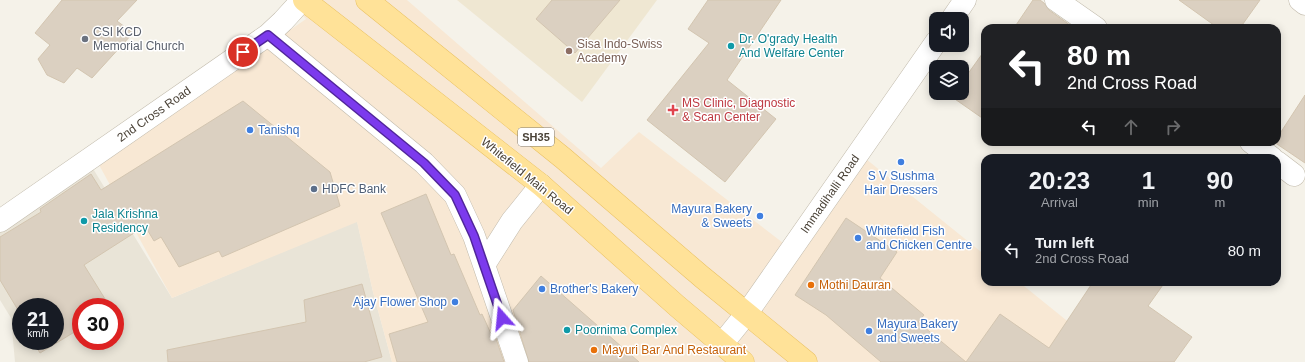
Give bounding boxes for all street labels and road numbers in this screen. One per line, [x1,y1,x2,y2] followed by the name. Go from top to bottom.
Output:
[114,83,194,145] street label: 2nd Cross Road
[518,128,554,146] road number: SH35
[478,135,576,217] street label: Whitefield Main Road
[798,152,862,236] street label: Immadihalli Road

